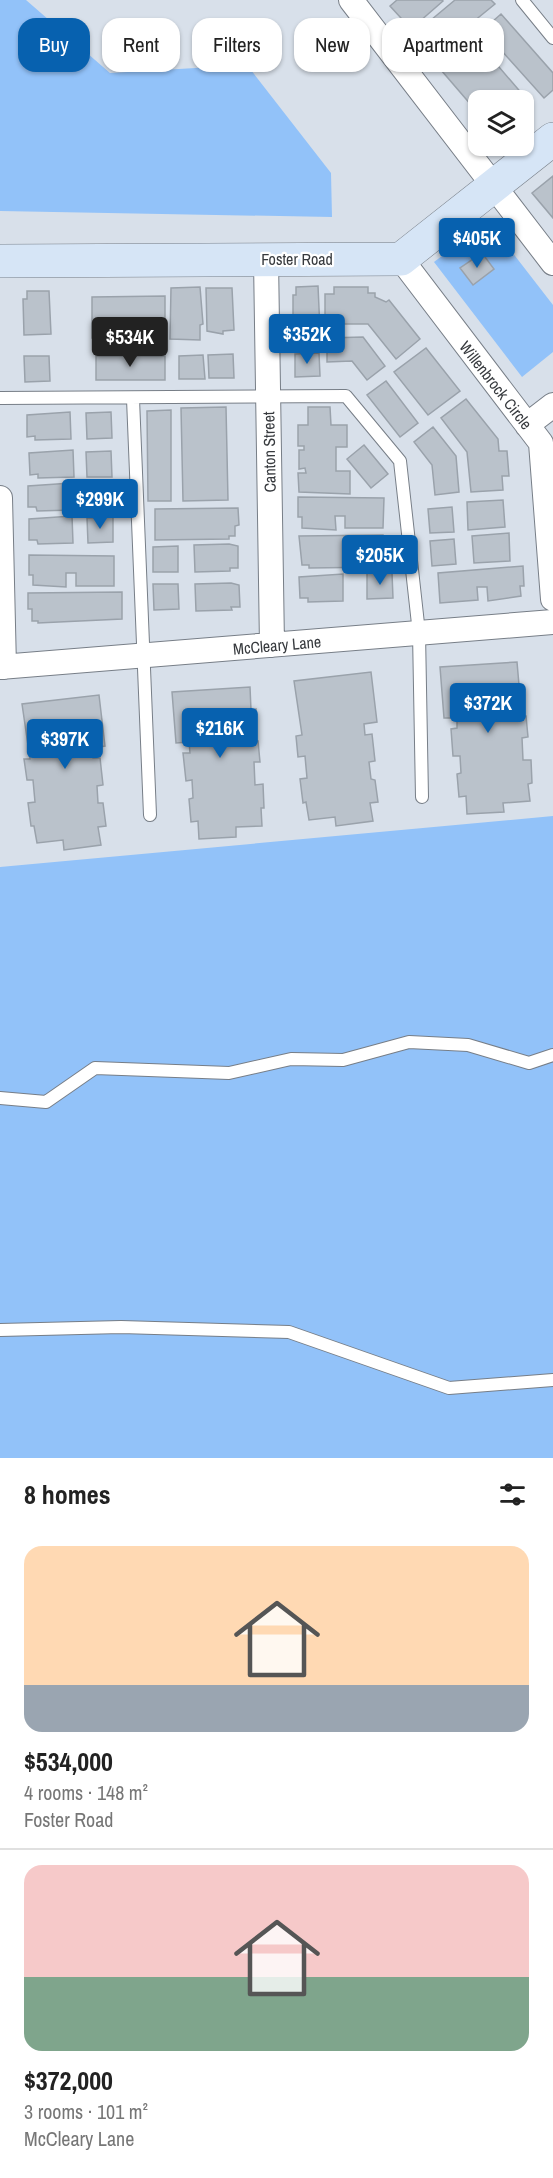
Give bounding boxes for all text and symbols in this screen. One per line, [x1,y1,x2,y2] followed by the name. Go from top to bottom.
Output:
[18,18,90,72] chip: Buy
[102,18,180,72] chip: Rent
[192,18,282,72] chip: Filters
[294,18,370,72] chip: New
[382,18,504,72] chip: Apartment
[468,90,534,156] map controls
[468,90,534,156] button: layers
[435,218,519,269] pin: $405K
[453,224,501,251] text: $405K
[261,248,333,270] street label: Foster Road
[265,314,349,365] pin: $352K
[88,317,172,368] pin: $534K
[283,320,331,347] text: $352K
[106,323,154,350] text: $534K
[455,336,537,434] street label: Willenbrock Circle
[257,411,281,493] street label: Canton Street
[58,479,142,530] pin: $299K
[76,485,124,512] text: $299K
[338,535,422,586] pin: $205K
[356,541,404,568] text: $205K
[232,630,322,660] street label: McCleary Lane
[446,683,530,734] pin: $372K
[464,689,512,716] text: $372K
[178,708,262,759] pin: $216K
[196,714,244,741] text: $216K
[23,719,107,770] pin: $397K
[41,725,89,752] text: $397K
[24,1477,111,1512] text: 8 homes
[496,1478,529,1511] icon: filters
[223,1585,331,1693] icon: home
[24,1744,113,1779] text: $534,000
[24,1779,148,1806] text: 4 rooms · 148 m²
[24,1806,113,1833] text: Foster Road
[223,1904,331,2012] icon: home
[24,2063,113,2098] text: $372,000
[24,2098,148,2125] text: 3 rooms · 101 m²
[24,2125,134,2152] text: McCleary Lane

